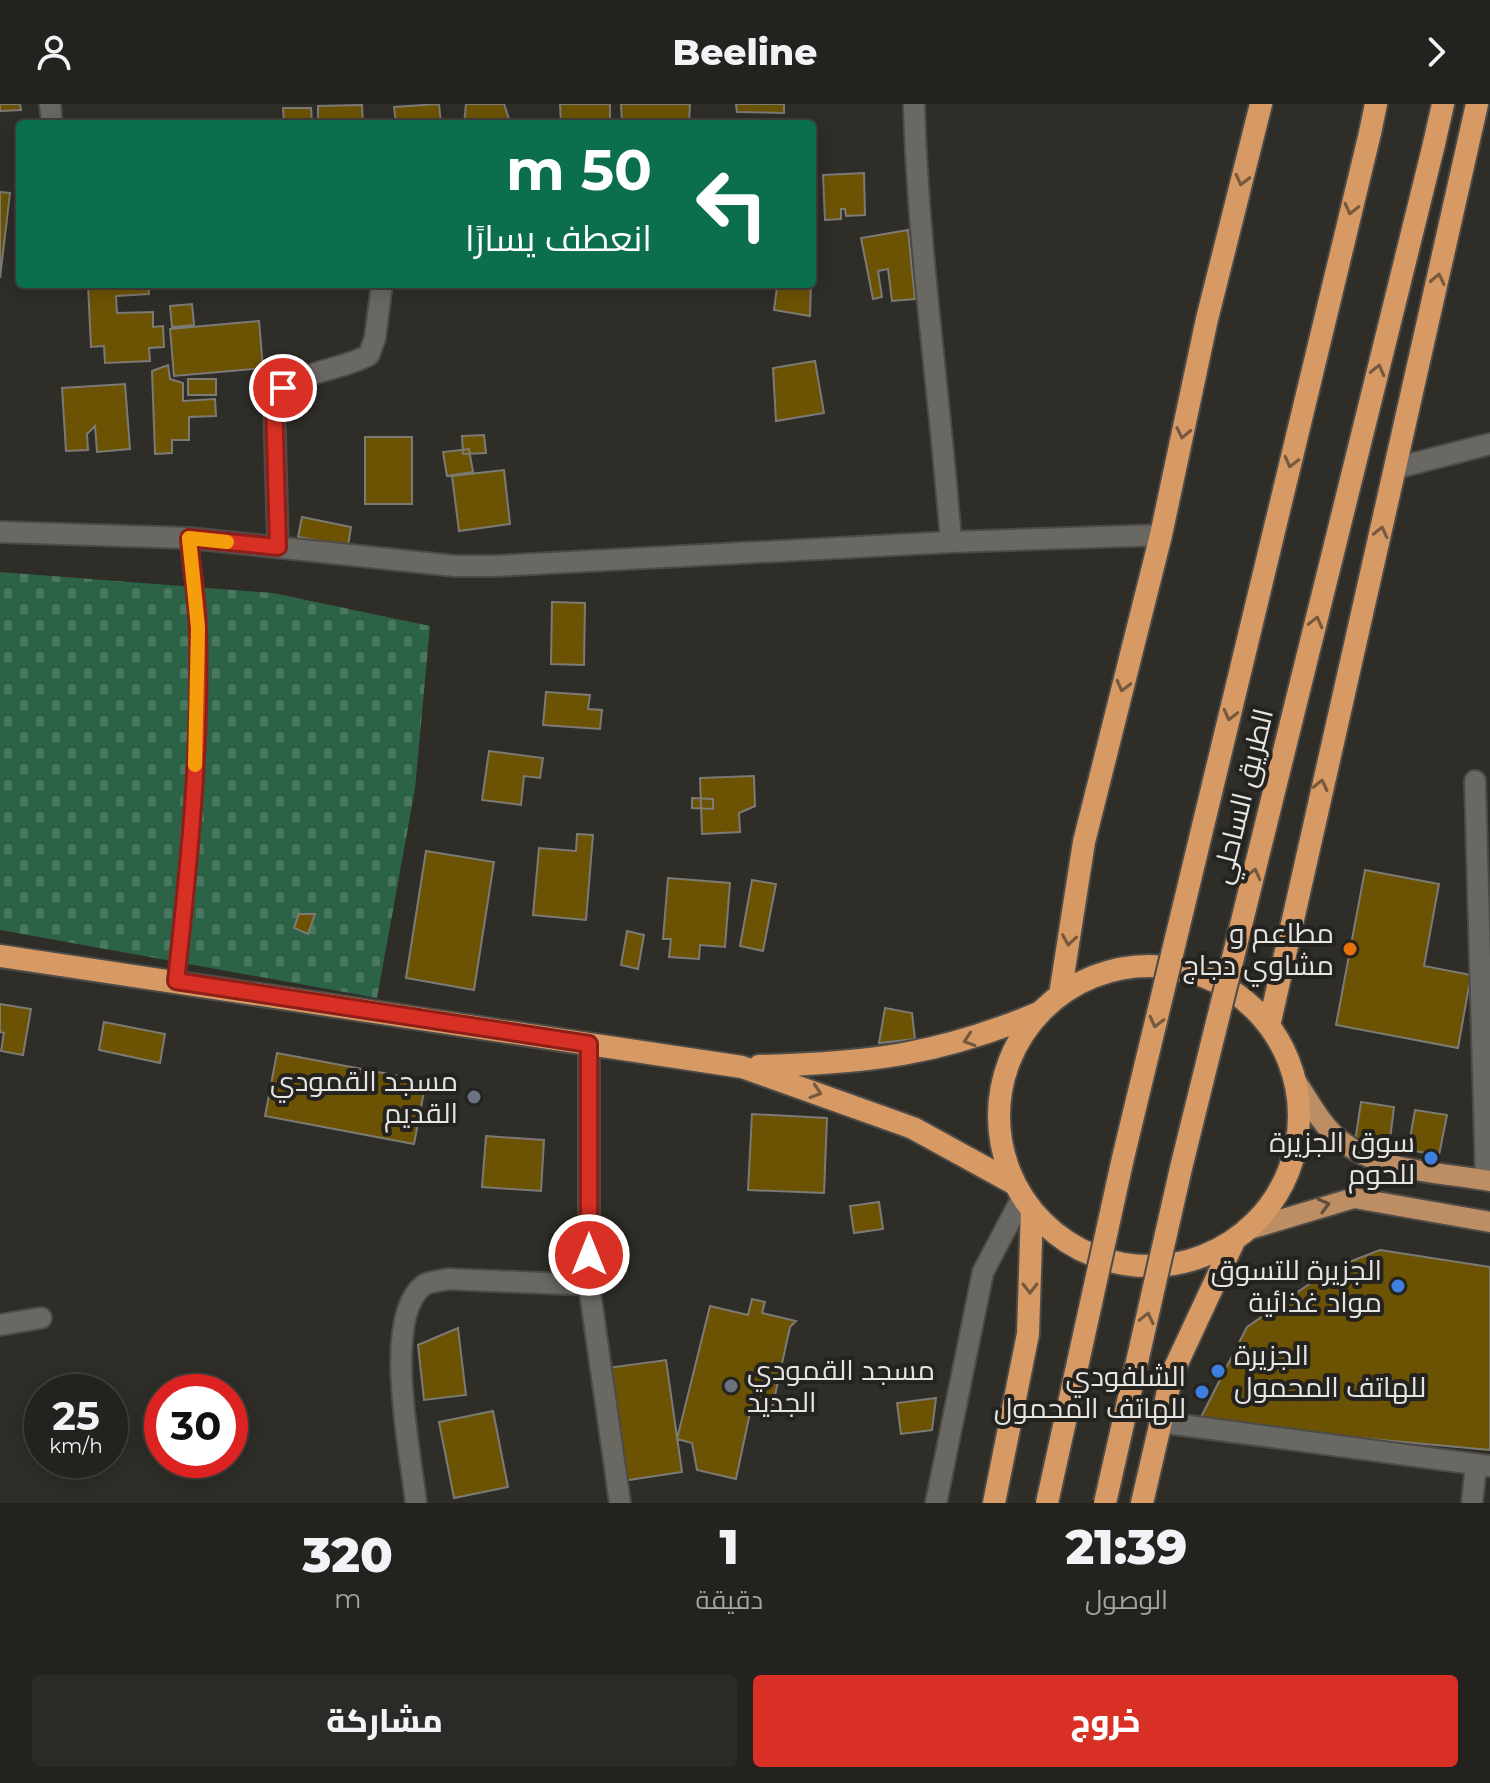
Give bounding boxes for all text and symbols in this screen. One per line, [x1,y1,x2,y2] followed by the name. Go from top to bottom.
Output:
[32,30,76,74] icon: person
[673,30,817,74] text: Beeline
[1414,30,1458,74] icon: forward
[506,136,652,204] text: 50 m
[680,152,784,256] icon: left
[1235,172,1252,186] one-way arrow
[1344,202,1361,215] one-way arrow
[465,216,652,260] text: انعطف يسارًا
[1429,272,1446,286] one-way arrow
[249,354,317,422] pin
[1369,363,1386,377] one-way arrow
[261,366,305,410] icon: arrive
[1175,426,1192,439] one-way arrow
[1283,454,1300,468] one-way arrow
[1372,526,1389,540] one-way arrow
[1307,616,1324,629] one-way arrow
[1116,678,1133,692] one-way arrow
[1204,705,1285,888] street label: الطريق الساحلي
[1222,707,1239,721] one-way arrow
[1312,779,1329,793] one-way arrow
[1244,868,1261,882] one-way arrow
[1182,916,1334,987] place label: مطاعم و مشاوي دجاج
[1061,933,1078,947] one-way arrow
[1341,940,1359,958] marker: مطاعم و مشاوي دجاج
[1148,1014,1165,1028] one-way arrow
[963,1031,977,1047] one-way arrow
[270,1064,458,1133] place label: مسجد القمودي القديم
[809,1082,823,1098] one-way arrow
[465,1088,483,1106] marker: مسجد القمودي القديم
[1269,1125,1415,1194] place label: سوق الجزيرة للحوم
[1422,1149,1440,1167] marker: سوق الجزيرة للحوم
[1317,1197,1331,1214] one-way arrow
[547,1213,631,1297] position arrow
[1211,1253,1382,1319] place label: الجزيرة للتسوق مواد غذائية
[1389,1277,1407,1295] marker: الجزيرة للتسوق مواد غذائية
[1021,1282,1039,1295] one-way arrow
[1138,1311,1155,1325] one-way arrow
[1234,1338,1426,1404] place label: الجزيرة للهاتف المحمول
[747,1353,935,1419] place label: مسجد القمودي الجديد
[994,1359,1186,1425] place label: الشلفودي للهاتف المحمول
[1209,1362,1227,1380] marker: الجزيرة للهاتف المحمول
[144,1374,248,1478] speed limit sign: 30
[722,1377,740,1395] marker: مسجد القمودي الجديد
[1193,1383,1211,1401] marker: الشلفودي للهاتف المحمول
[52,1391,100,1440] text: 25
[49,1434,103,1458] text: km/h
[720,1518,739,1576] text: 1
[1066,1518,1187,1576] text: 21:39
[303,1526,393,1584] text: 320
[334,1583,362,1615] text: m
[695,1584,763,1616] text: دقيقة
[1085,1584,1168,1616] text: الوصول
[32,1675,737,1767] button: مشاركة
[753,1675,1458,1767] button: خروج

